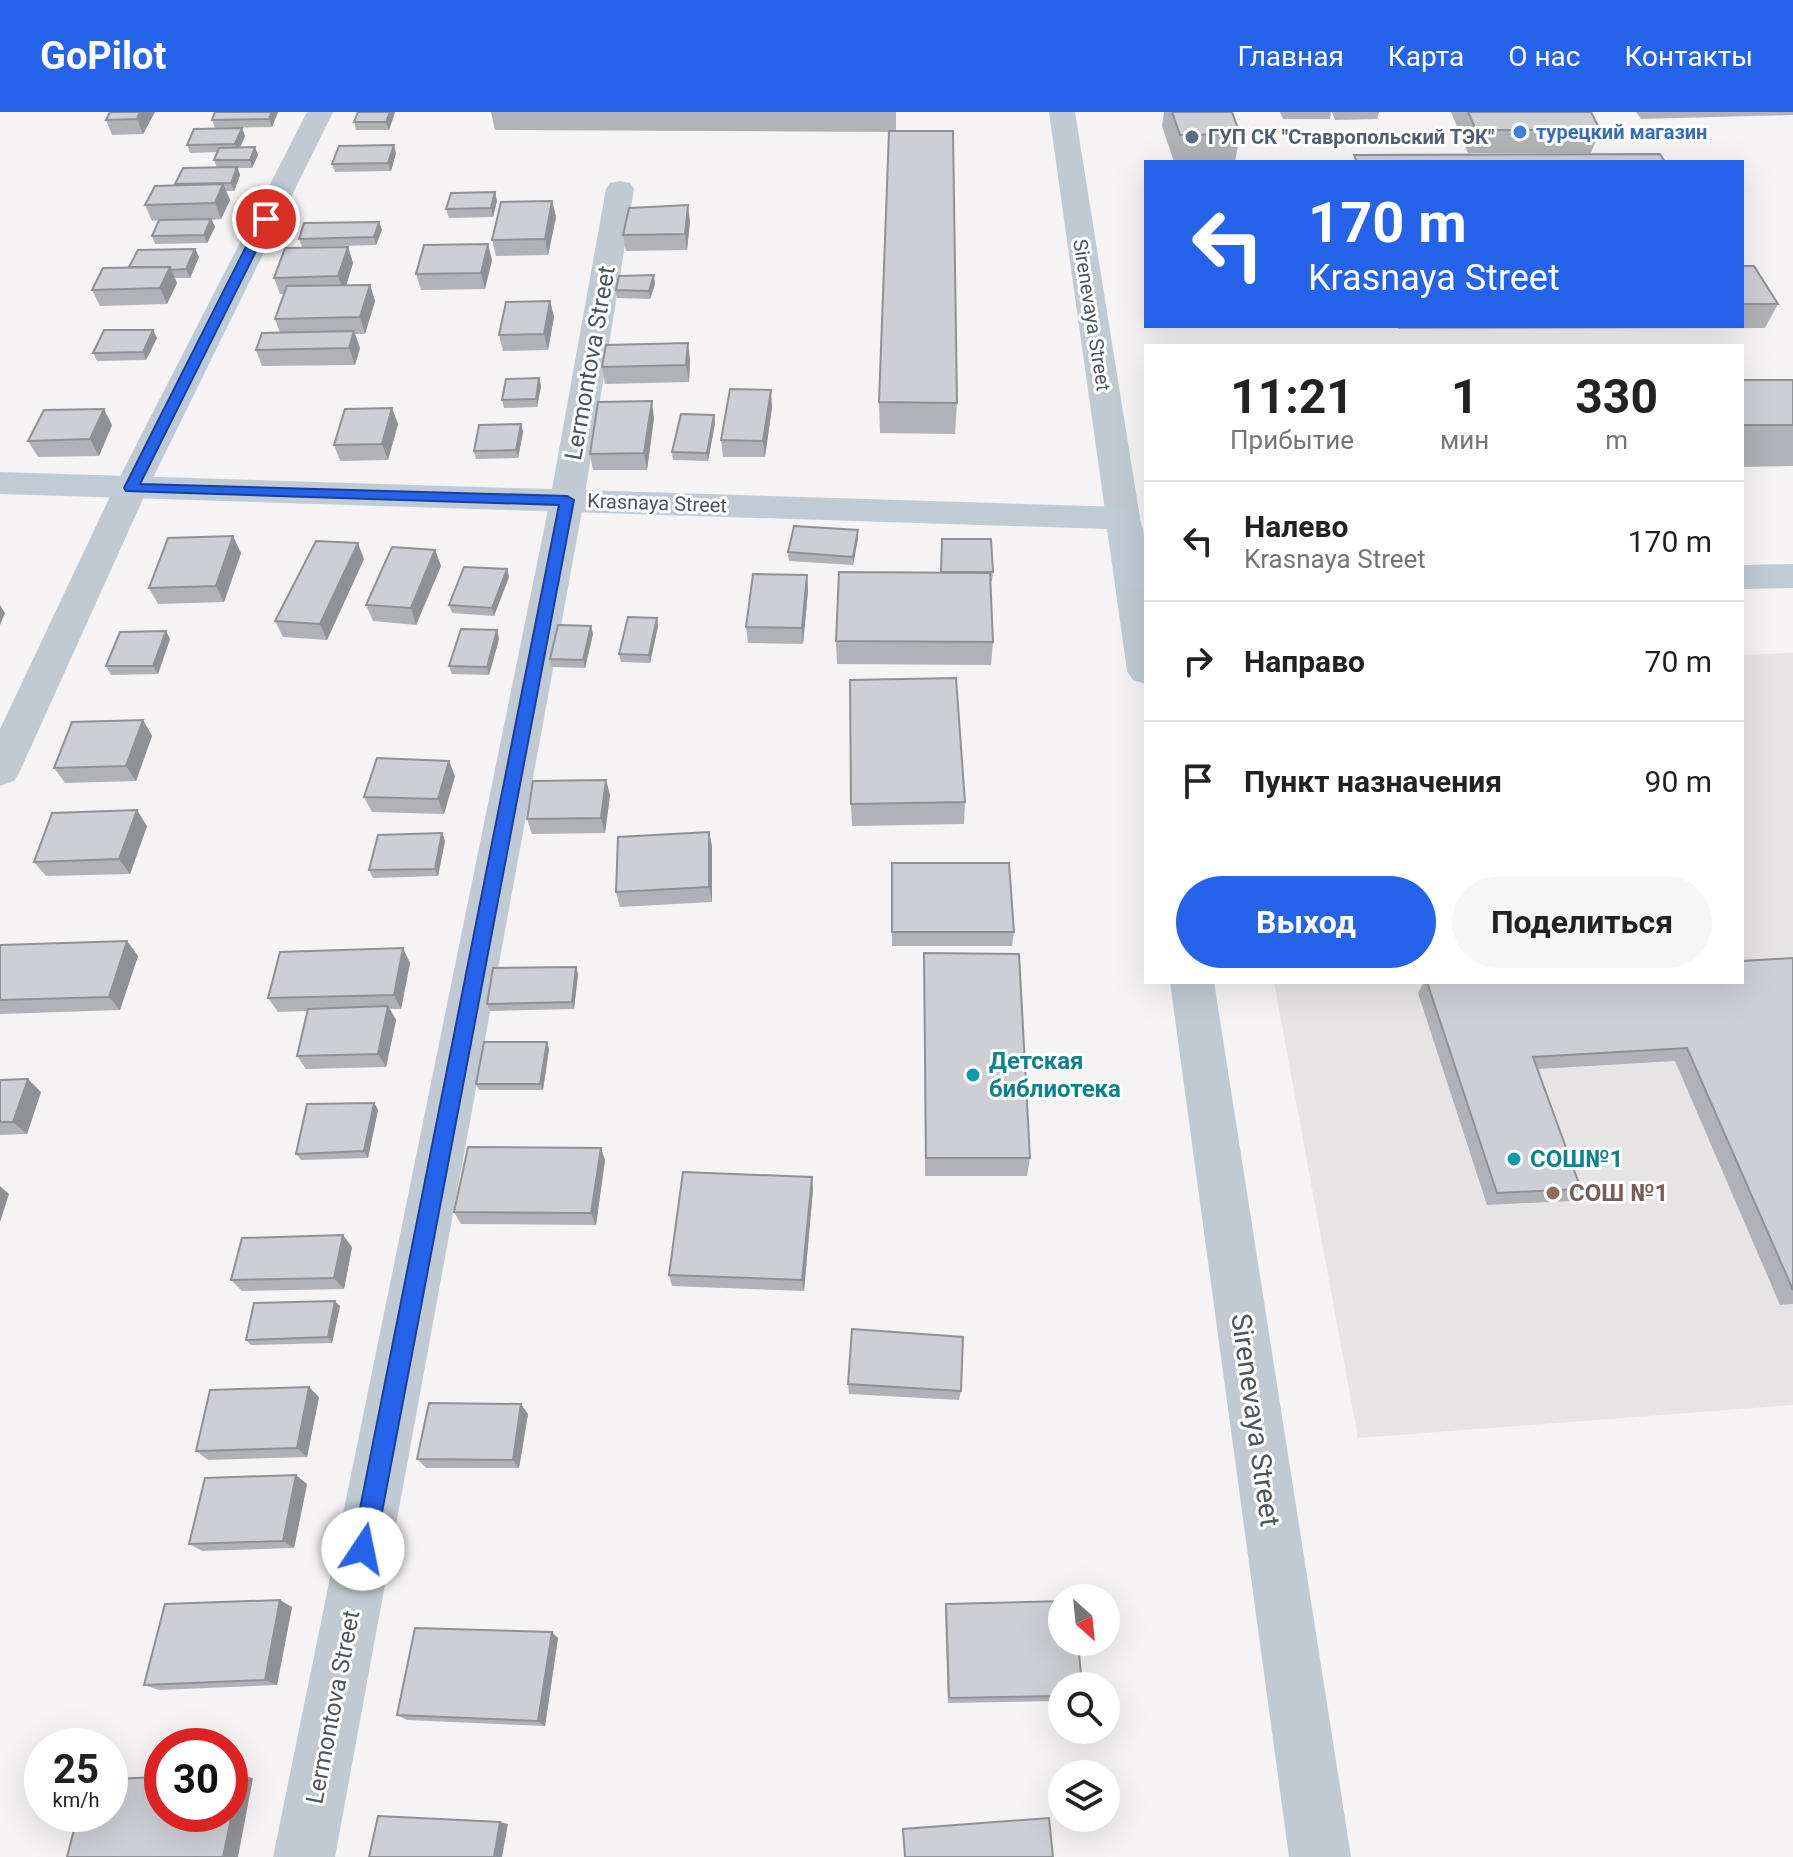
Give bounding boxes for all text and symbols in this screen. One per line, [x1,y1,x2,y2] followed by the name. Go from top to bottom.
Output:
[40,34,166,78] text: GoPilot
[1237,40,1344,73] text: Главная
[1388,40,1464,73] text: Карта
[1508,40,1580,73] text: О нас
[1624,40,1753,73] text: Контакты
[1536,120,1707,144] place label: турецкий магазин
[1511,123,1529,141] marker: турецкий магазин
[1208,125,1494,149] place label: ГУП СК "Ставропольский ТЭК"
[1183,128,1201,146] marker: ГУП СК "Ставропольский ТЭК"
[232,185,300,253] pin
[1308,190,1467,256] text: 170 m
[1176,192,1280,296] icon: left
[244,197,288,241] icon: arrive
[1068,237,1116,393] street label: Sirenevaya Street
[1308,257,1560,299] text: Krasnaya Street
[559,264,621,462] street label: Lermontova Street
[1230,368,1354,425] text: 11:21
[1451,368,1478,425] text: 1
[1575,368,1658,425] text: 330
[1230,425,1354,455] text: Прибытие
[1440,425,1489,455] text: мин
[1605,425,1628,455] text: m
[587,489,727,517] street label: Krasnaya Street
[1244,509,1348,544] text: Налево
[1176,519,1220,563] icon: left
[1628,524,1712,559] text: 170 m
[1244,544,1426,574] text: Krasnaya Street
[1176,639,1220,683] icon: right
[1244,644,1365,679] text: Направо
[1645,644,1712,679] text: 70 m
[1176,759,1220,803] icon: arrive
[1244,764,1502,799] text: Пункт назначения
[1645,764,1712,799] text: 90 m
[1176,876,1436,968] button: Выход
[1452,876,1712,968] button: Поделиться
[989,1047,1121,1103] place label: Детская библиотека
[964,1066,982,1084] marker: Детская библиотека
[1530,1145,1623,1173] place label: СОШ№1
[1505,1150,1523,1168] marker: СОШ№1
[1569,1179,1668,1207] place label: СОШ №1
[1544,1184,1562,1202] marker: СОШ №1
[1224,1311,1287,1529] street label: Sirenevaya Street
[321,1507,405,1591] position arrow
[1048,1584,1120,1656] north arrow
[1048,1584,1120,1832] map controls
[300,1608,366,1806] street label: Lermontova Street
[1048,1672,1120,1744] button: search
[144,1728,248,1832] speed limit sign: 30
[53,1746,99,1793] text: 25
[1048,1760,1120,1832] button: layers
[53,1788,99,1812] text: km/h

